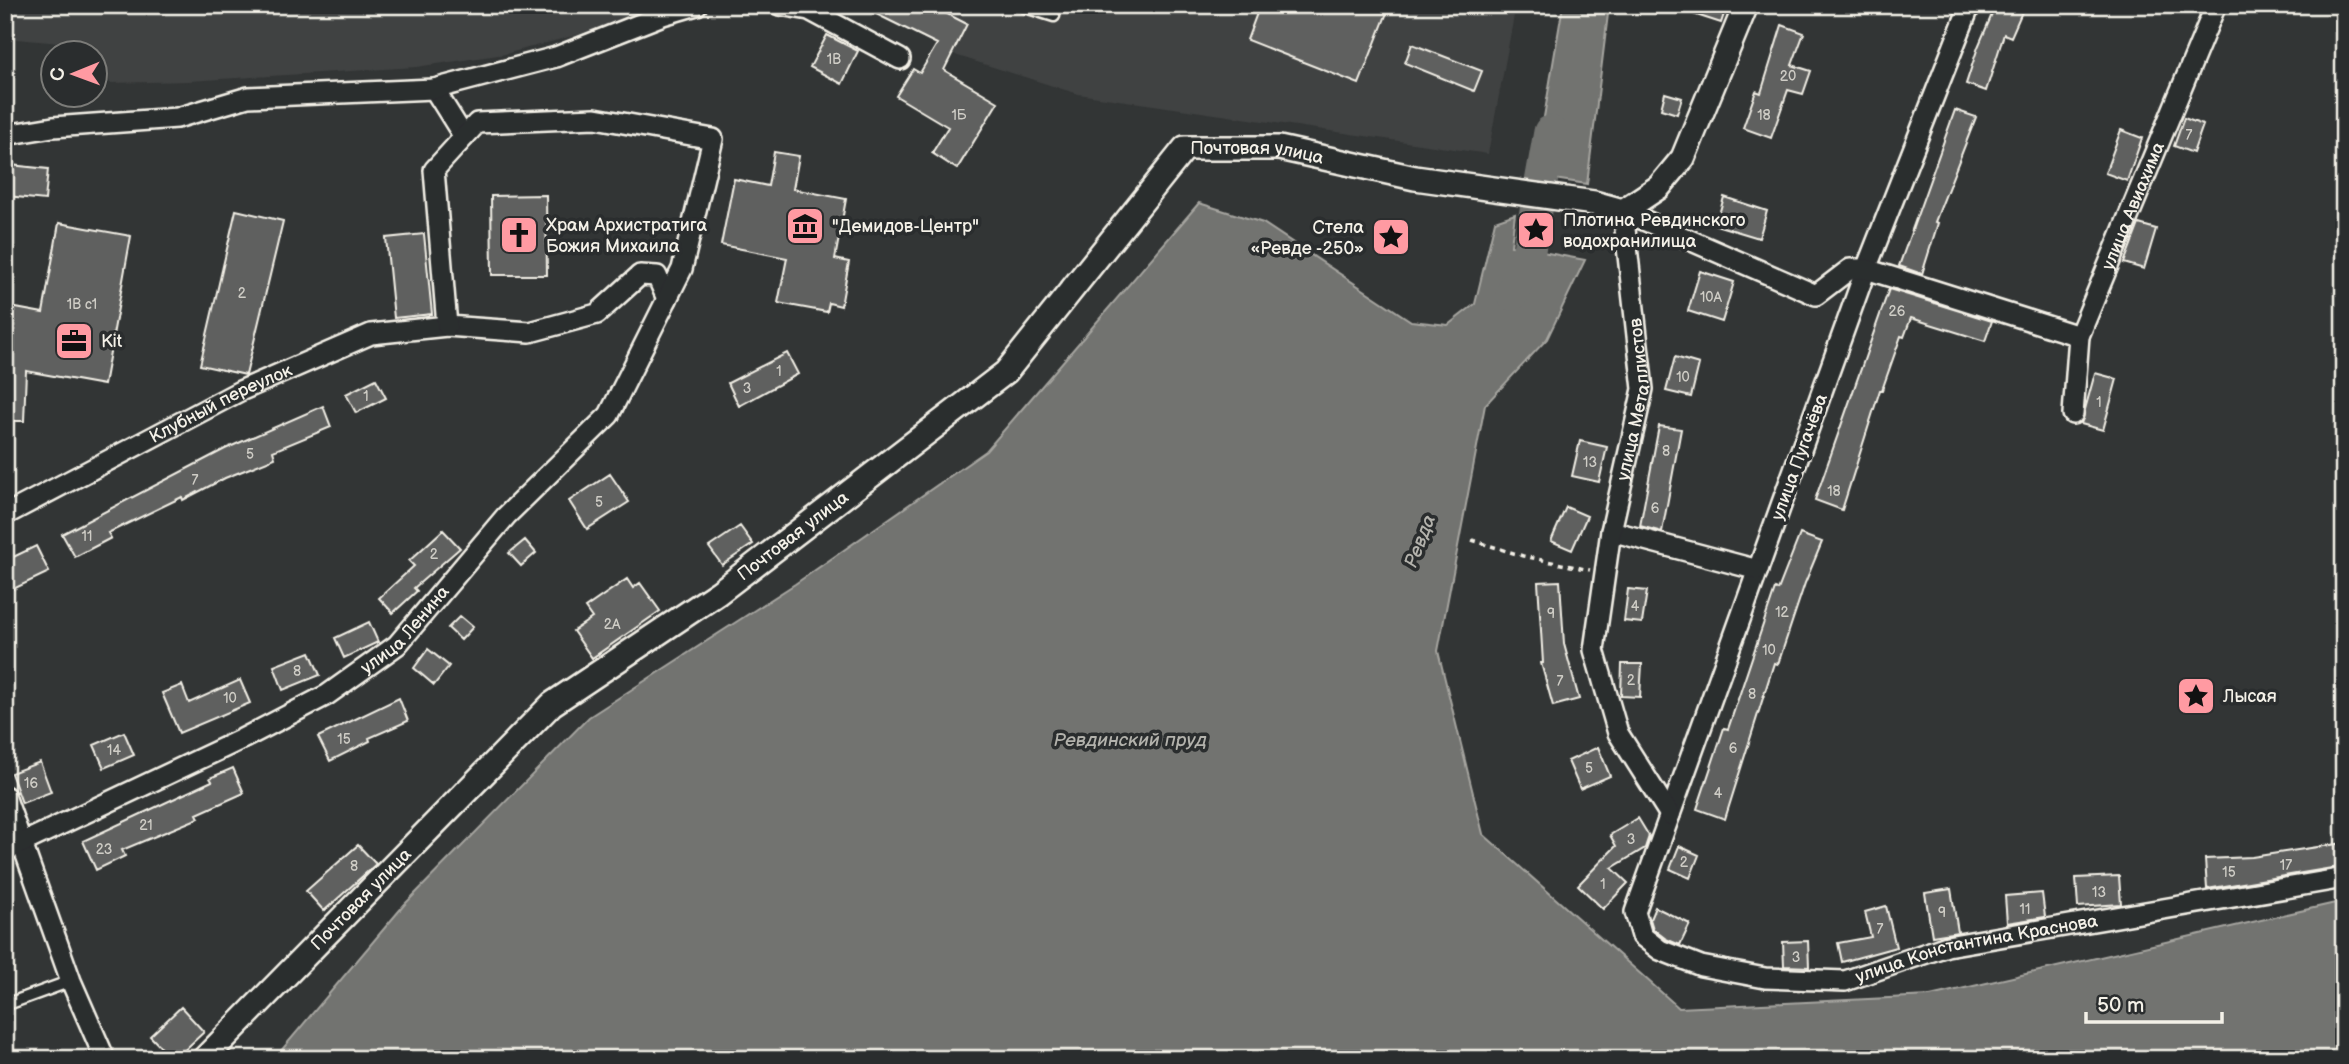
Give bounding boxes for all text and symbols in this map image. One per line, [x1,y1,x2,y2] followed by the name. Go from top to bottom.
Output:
[38,38,108,108] north arrow
[827,51,841,68] house number: 1В
[47,67,70,81] text: С
[1780,68,1796,85] house number: 20
[951,107,967,124] house number: 1Б
[1757,107,1771,124] house number: 18
[2186,127,2193,144] house number: 7
[1190,138,1326,169] street label: Почтовая улица
[2098,139,2169,273] street label: улица Авиахима
[784,205,826,247] museum icon: "Демидов-Центр"
[1515,209,1557,251] place icon: Плотина Ревдинского водохранилища
[1563,210,1745,252] place label: Плотина Ревдинского водохранилища
[498,214,540,256] church icon: Храм Архистратига Божия Михаила
[546,215,707,257] place label: Храм Архистратига Божия Михаила
[832,216,979,237] place label: "Демидов-Центр"
[1370,216,1412,258] place icon: Стела «Ревде -250»
[1250,217,1364,259] place label: Стела «Ревде -250»
[238,285,247,302] house number: 2
[1700,289,1723,306] house number: 10А
[67,296,97,313] house number: 1В с1
[1889,303,1906,320] house number: 26
[1613,317,1655,483] street label: улица Металлистов
[53,320,95,362] office icon: Kit
[101,331,123,352] place label: Kit
[146,359,296,448] street label: Клубный переулок
[776,363,782,380] house number: 1
[1676,369,1690,386] house number: 10
[743,380,751,397] house number: 3
[363,388,369,405] house number: 1
[1767,391,1832,523] street label: улица Пугачёва
[2096,394,2102,411] house number: 1
[1662,443,1670,460] house number: 8
[246,446,254,463] house number: 5
[1583,454,1597,471] house number: 13
[192,472,199,489] house number: 7
[1827,483,1841,500] house number: 18
[733,487,853,585] street label: Почтовая улица
[595,494,603,511] house number: 5
[1651,500,1660,517] house number: 6
[1400,512,1441,571] water label: Ревда
[82,528,92,545] house number: 11
[430,546,439,563] house number: 2
[357,581,454,679] street label: улица Ленина
[1631,598,1640,615] house number: 4
[1775,604,1790,621] house number: 12
[1547,605,1555,622] house number: 9
[604,616,621,633] house number: 2А
[1762,642,1776,659] house number: 10
[293,663,301,680] house number: 8
[1627,672,1636,689] house number: 2
[1557,673,1564,690] house number: 7
[2175,675,2217,717] place icon: Лысая
[1748,686,1756,703] house number: 8
[2222,686,2277,707] place label: Лысая
[223,690,237,707] house number: 10
[1053,729,1207,752] water label: Ревдинский пруд
[337,731,351,748] house number: 15
[1729,740,1738,757] house number: 6
[107,742,121,759] house number: 14
[1585,760,1593,777] house number: 5
[24,775,38,792] house number: 16
[1714,785,1723,802] house number: 4
[139,817,153,834] house number: 21
[1627,831,1635,848] house number: 3
[96,841,112,858] house number: 23
[307,844,416,955] street label: Почтовая улица
[1680,854,1689,871] house number: 2
[2280,857,2292,874] house number: 17
[350,858,358,875] house number: 8
[2222,864,2236,881] house number: 15
[1600,876,1606,893] house number: 1
[2092,884,2106,901] house number: 13
[2020,901,2030,918] house number: 11
[1938,904,1946,921] house number: 9
[1853,910,2100,988] street label: улица Константина Краснова
[1877,921,1884,938] house number: 7
[1792,949,1800,966] house number: 3
[2086,980,2223,1024] scale bar
[2097,993,2144,1018] text: 50 m

